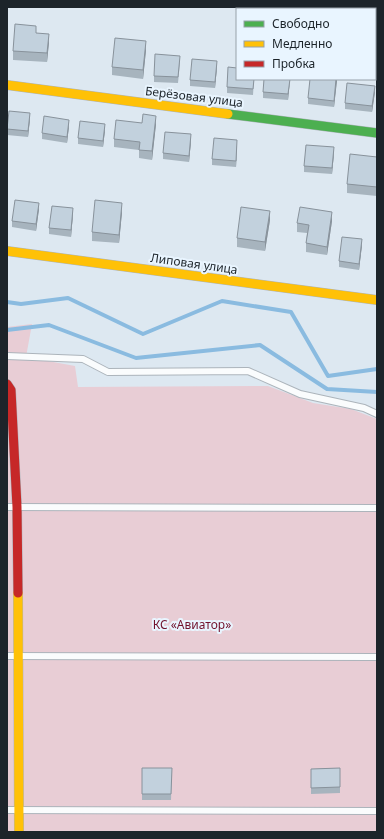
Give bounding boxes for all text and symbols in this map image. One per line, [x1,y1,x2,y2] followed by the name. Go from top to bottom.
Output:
[236,8,376,80] legend
[272,15,330,32] text: Свободно
[272,35,332,52] text: Медленно
[272,55,315,72] text: Пробка
[144,82,244,111] street label: Берёзовая улица
[149,249,239,278] street label: Липовая улица
[153,616,231,633] park label: КС «Авиатор»

